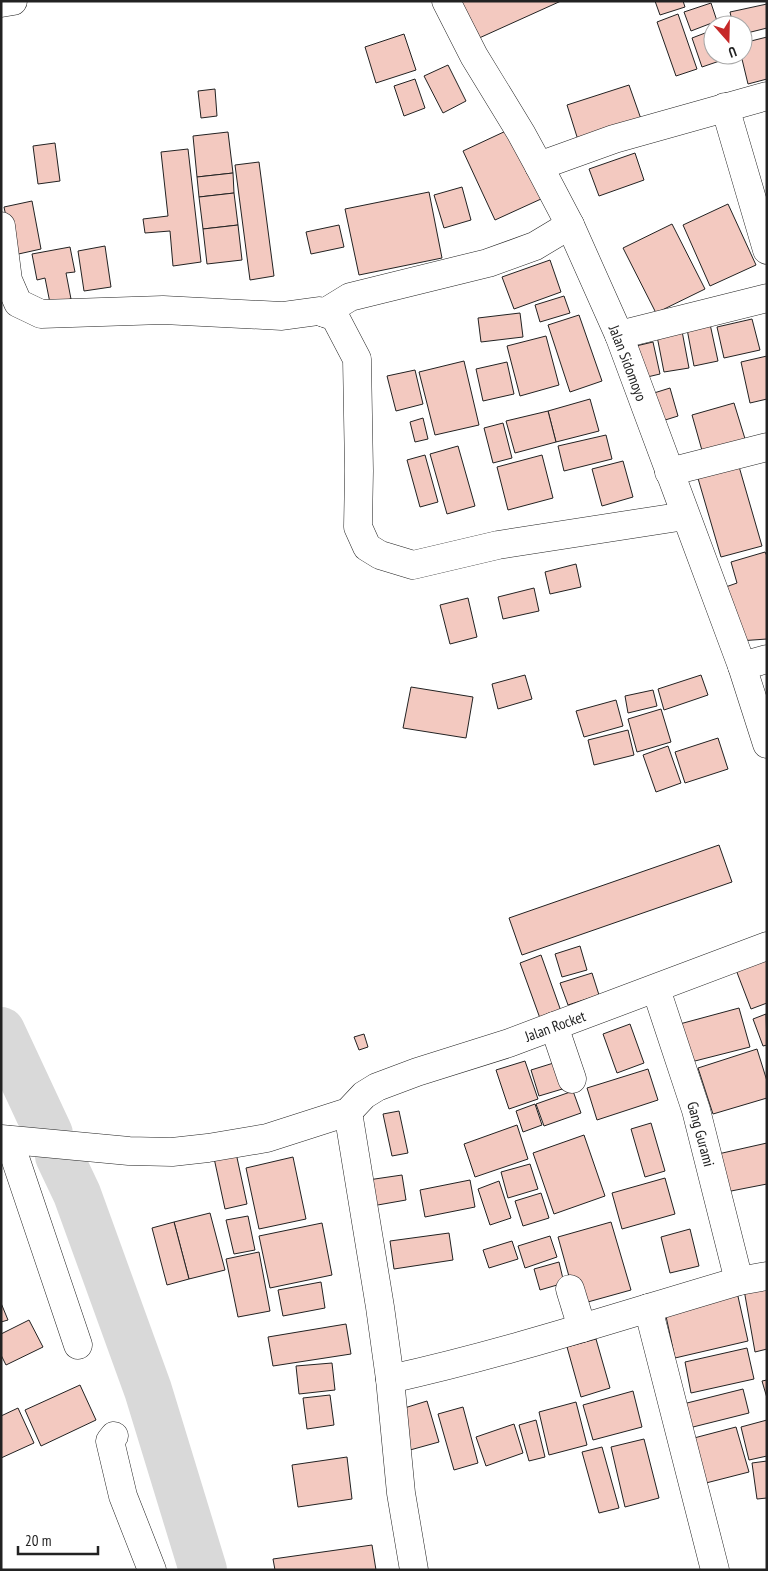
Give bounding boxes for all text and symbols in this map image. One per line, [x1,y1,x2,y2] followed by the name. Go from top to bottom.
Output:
[703,15,753,65] north arrow
[726,43,739,62] text: U
[604,321,651,404] street label: Jalan Sidomoyo
[521,1006,588,1046] street label: Jalan Rocket
[683,1099,719,1169] street label: Gang Gurami
[18,1524,98,1556] scale bar
[25,1531,51,1550] text: 20 m

